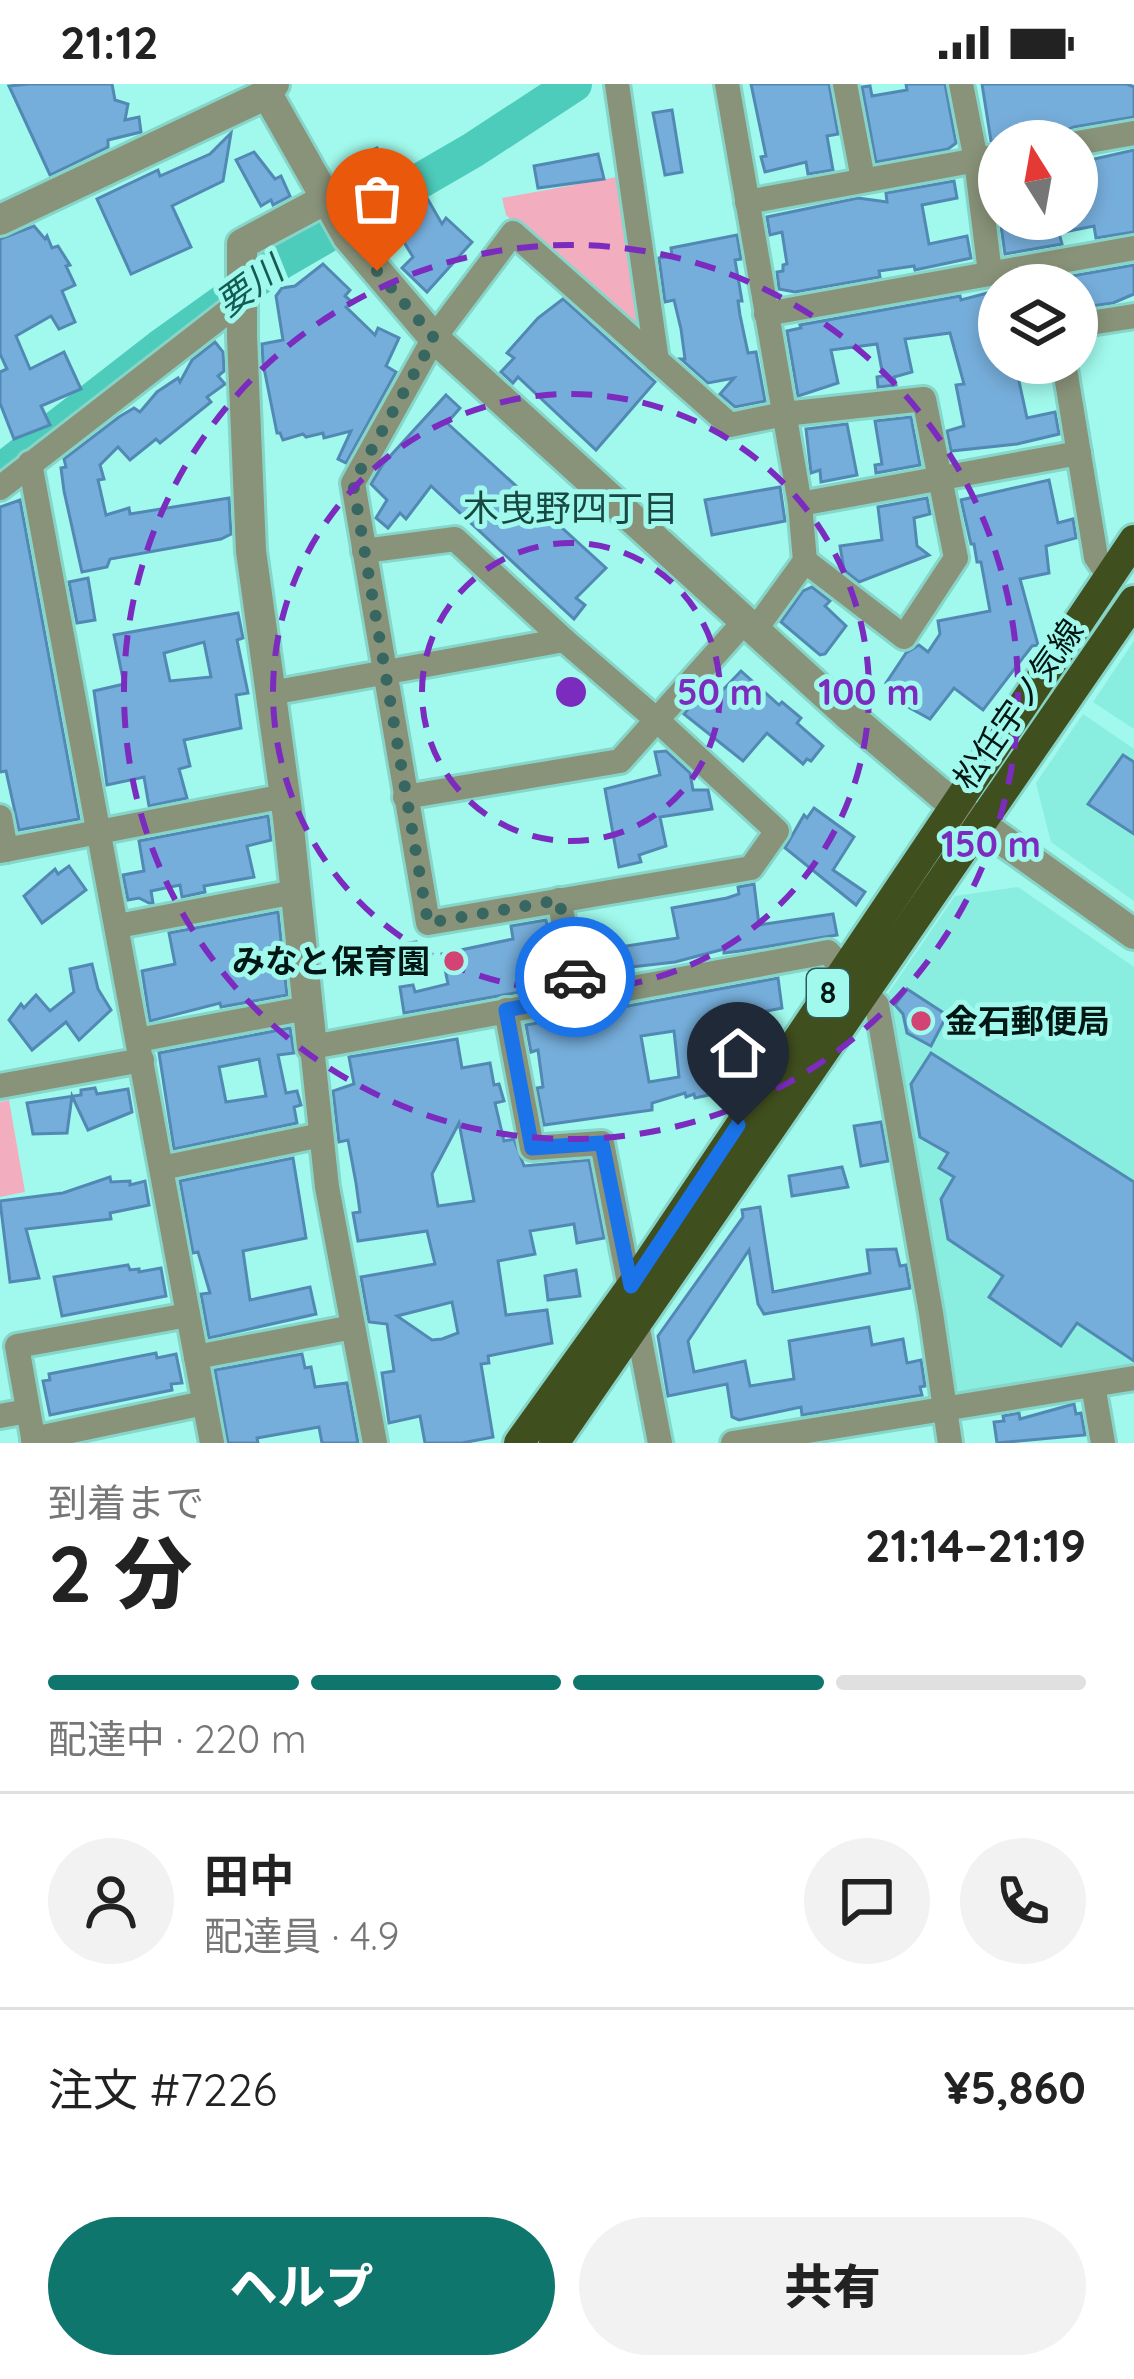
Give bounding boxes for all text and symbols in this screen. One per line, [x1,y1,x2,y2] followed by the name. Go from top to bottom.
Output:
[60,14,159,70] text: 21:12
[978,120,1098,240] north arrow
[978,120,1098,384] map controls
[326,148,428,271] pin
[344,166,410,232] icon: bag
[206,244,294,325] water label: 要川
[978,264,1098,384] button: layers
[463,485,679,530] district label: 木曳野四丁目
[944,611,1091,797] street label: 松任宇ノ気線
[677,669,763,714] text: 50 m
[818,669,920,714] text: 100 m
[550,671,592,713] centre of rings
[941,821,1041,866] text: 150 m
[515,917,635,1037] courier
[232,940,430,981] place label: みなと保育園
[542,944,608,1010] icon: car
[441,948,467,974] marker: みなと保育園
[807,969,849,1017] road number: 8
[945,1000,1110,1041] place label: 金石郵便局
[687,1002,789,1125] pin
[908,1008,934,1034] marker: 金石郵便局
[705,1020,771,1086] icon: home
[48,1478,204,1527] text: 到着まで
[865,1517,1086,1573] text: 21:14–21:19
[48,1524,192,1622] text: 2 分
[48,1714,307,1763] text: 配達中 · 220 m
[48,1838,174,1964] button: person
[804,1838,930,1964] button: chat
[960,1838,1086,1964] button: phone
[204,1847,294,1903] text: 田中
[204,1911,399,1960] text: 配達員 · 4.9
[944,2059,1086,2115] text: ¥5,860
[48,2061,277,2117] text: 注文 #7226
[48,2217,555,2355] button: ヘルプ
[579,2217,1086,2355] button: 共有

